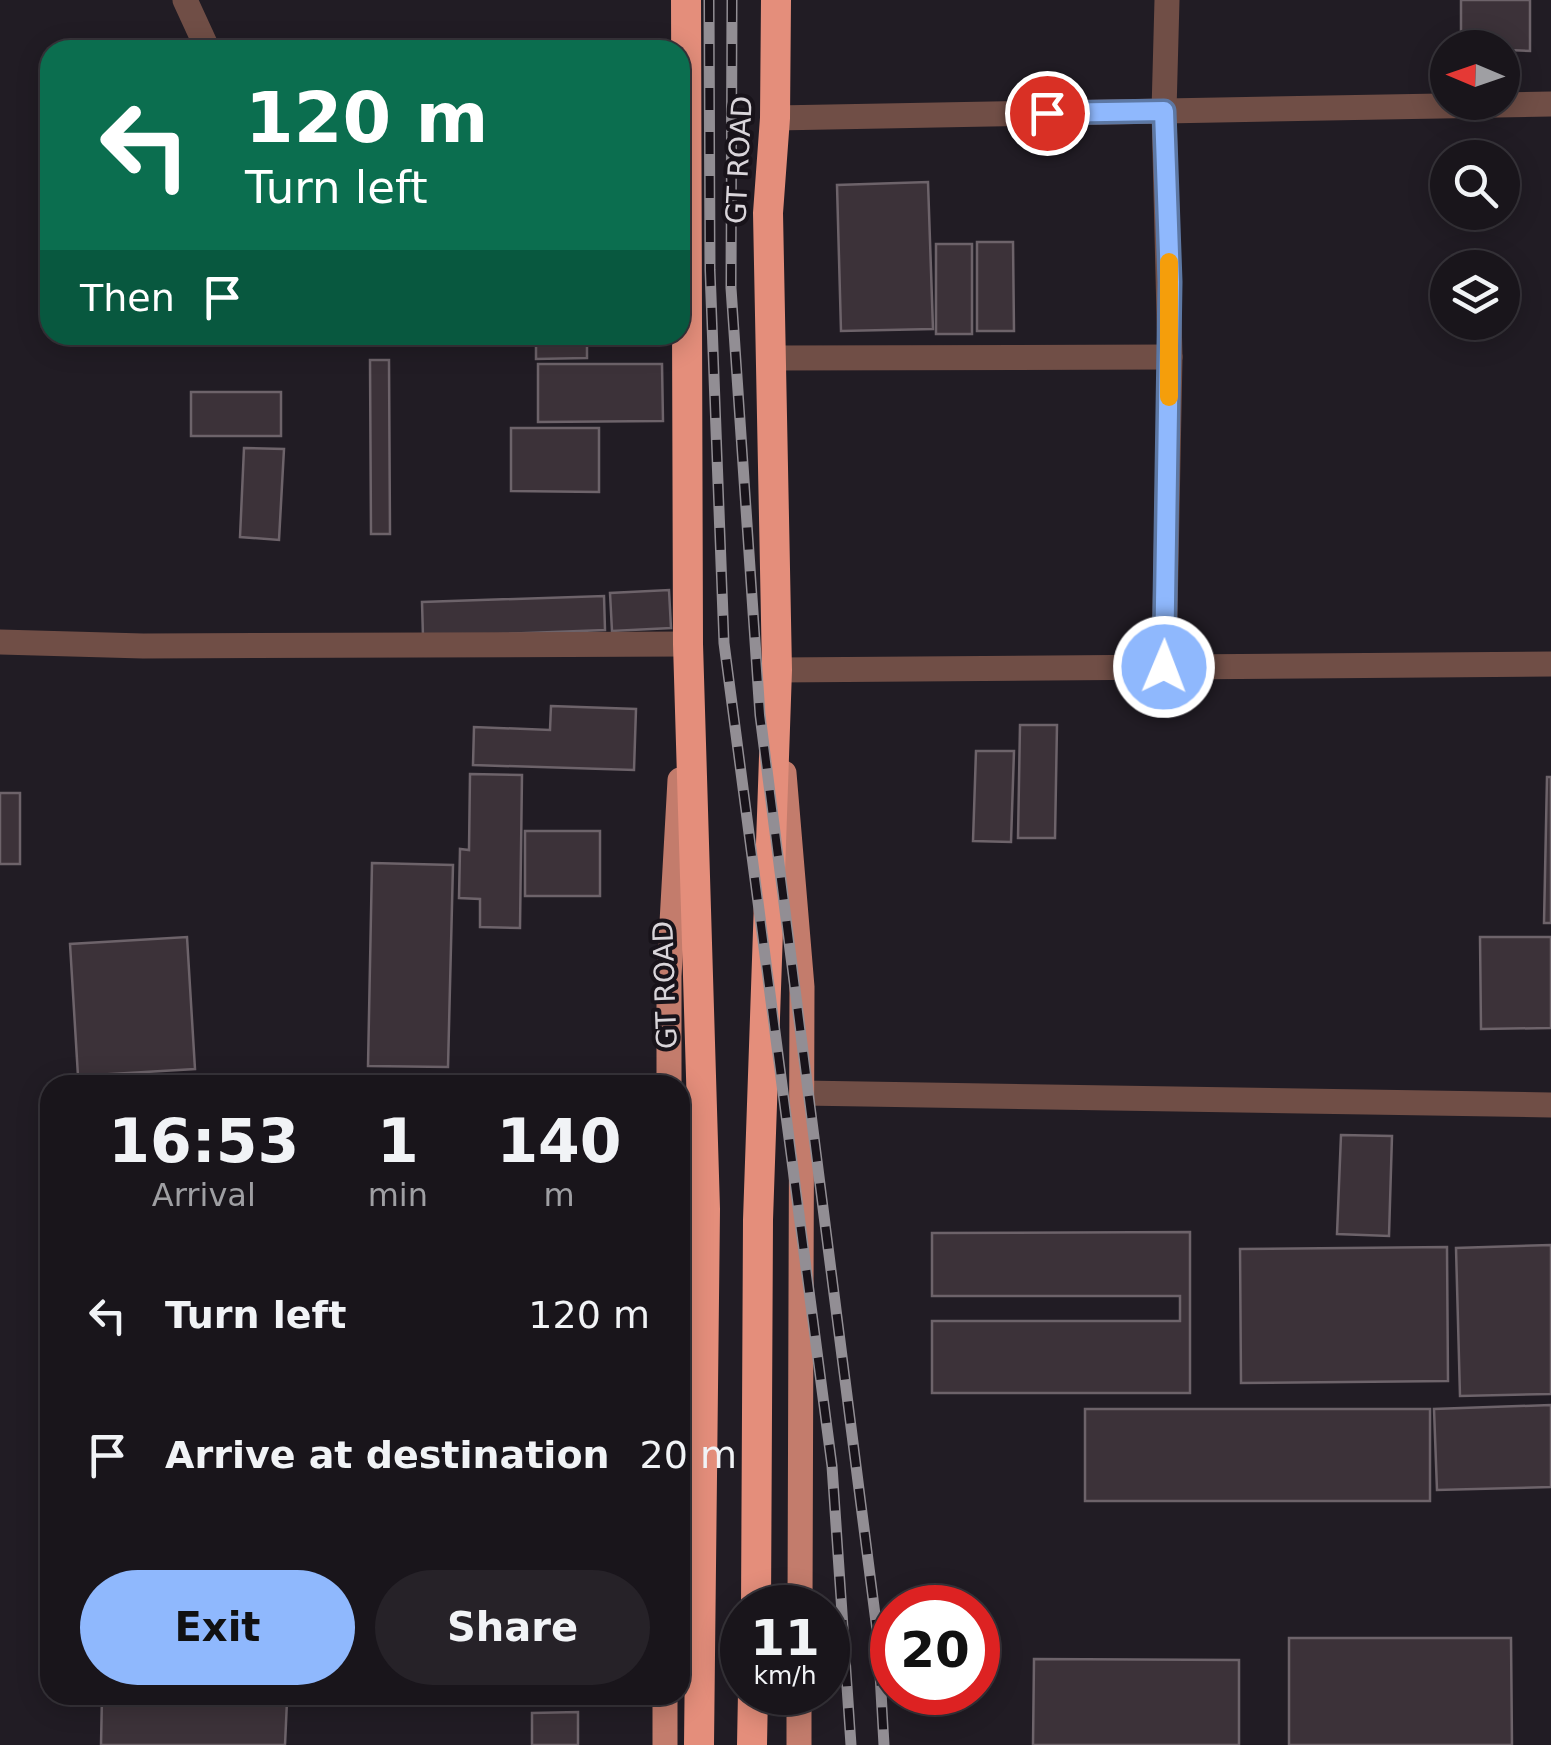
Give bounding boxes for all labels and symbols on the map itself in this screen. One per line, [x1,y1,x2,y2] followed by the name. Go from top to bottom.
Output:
[1430,30,1520,120] north arrow
[1005,71,1090,156] pin
[719,95,759,225] street label: GT ROAD
[1112,615,1216,719] position arrow
[646,920,684,1050] street label: GT ROAD
[870,1585,1000,1715] speed limit sign: 20

